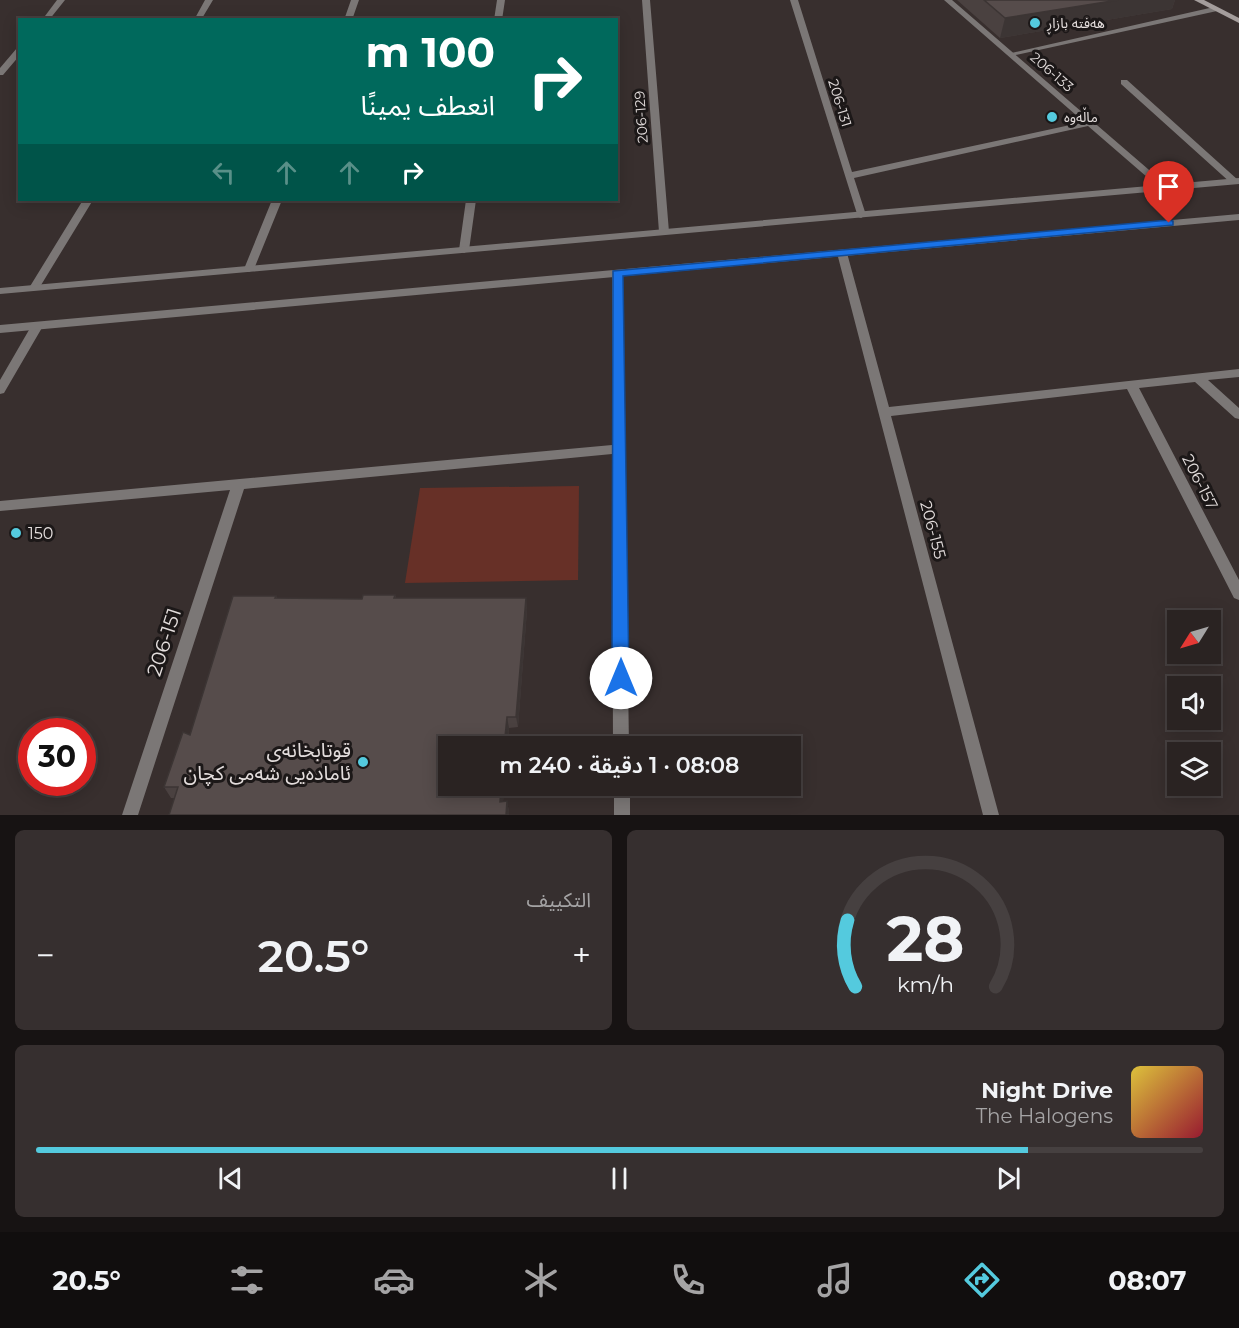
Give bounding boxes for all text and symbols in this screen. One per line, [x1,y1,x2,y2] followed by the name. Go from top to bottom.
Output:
[1046,14,1105,35] place label: هەفتە بازاڕ
[1028,16,1042,30] marker: هەفتە بازاڕ
[366,26,495,78] text: 100 m
[516,42,594,120] icon: right
[1027,48,1077,96] street label: 206-133
[824,77,856,129] street label: 206-131
[360,89,495,122] text: انعطف يمينًا
[630,90,652,144] street label: 206-129
[1064,107,1098,126] place label: ماڵەوە
[1045,110,1059,124] marker: ماڵەوە
[207,156,240,189] icon: left
[270,156,303,189] icon: ahead
[333,156,366,189] icon: ahead
[396,156,429,189] icon: right
[1143,161,1194,223] pin
[1152,170,1185,203] icon: arrive
[1178,451,1222,513] street label: 206-157
[916,499,950,561] street label: 206-155
[28,524,53,543] place label: 150
[9,526,23,540] marker: 150
[142,605,186,679] street label: 206-151
[1167,610,1221,664] north arrow
[1167,610,1221,796] map controls
[589,646,653,710] position arrow
[1167,676,1221,730] button: sound
[18,718,96,796] speed limit sign: 30
[184,738,351,786] place label: قوتابخانەی ئامادەیی شەمی کچان
[1167,742,1221,796] button: layers
[500,752,739,779] text: 08:08 · 1 دقيقة · 240 m
[356,755,370,769] marker: قوتابخانەی ئامادەیی شەمی کچان
[527,888,591,912] text: التكييف
[886,901,964,977] text: 28
[258,928,369,983] text: 20.5°
[36,935,55,975] text: −
[572,935,591,975] text: +
[897,971,954,997] text: km/h
[981,1077,1113,1104] text: Night Drive
[976,1104,1113,1128] text: The Halogens
[214,1162,247,1195] icon: previous
[603,1162,636,1195] icon: pause
[992,1162,1025,1195] icon: next
[226,1259,268,1301] icon: filters
[373,1259,415,1301] icon: car
[520,1259,562,1301] icon: climate
[667,1259,709,1301] icon: phone
[814,1259,856,1301] icon: music
[961,1259,1003,1301] icon: directions
[53,1264,121,1297] text: 20.5°
[1108,1264,1186,1297] text: 08:07

